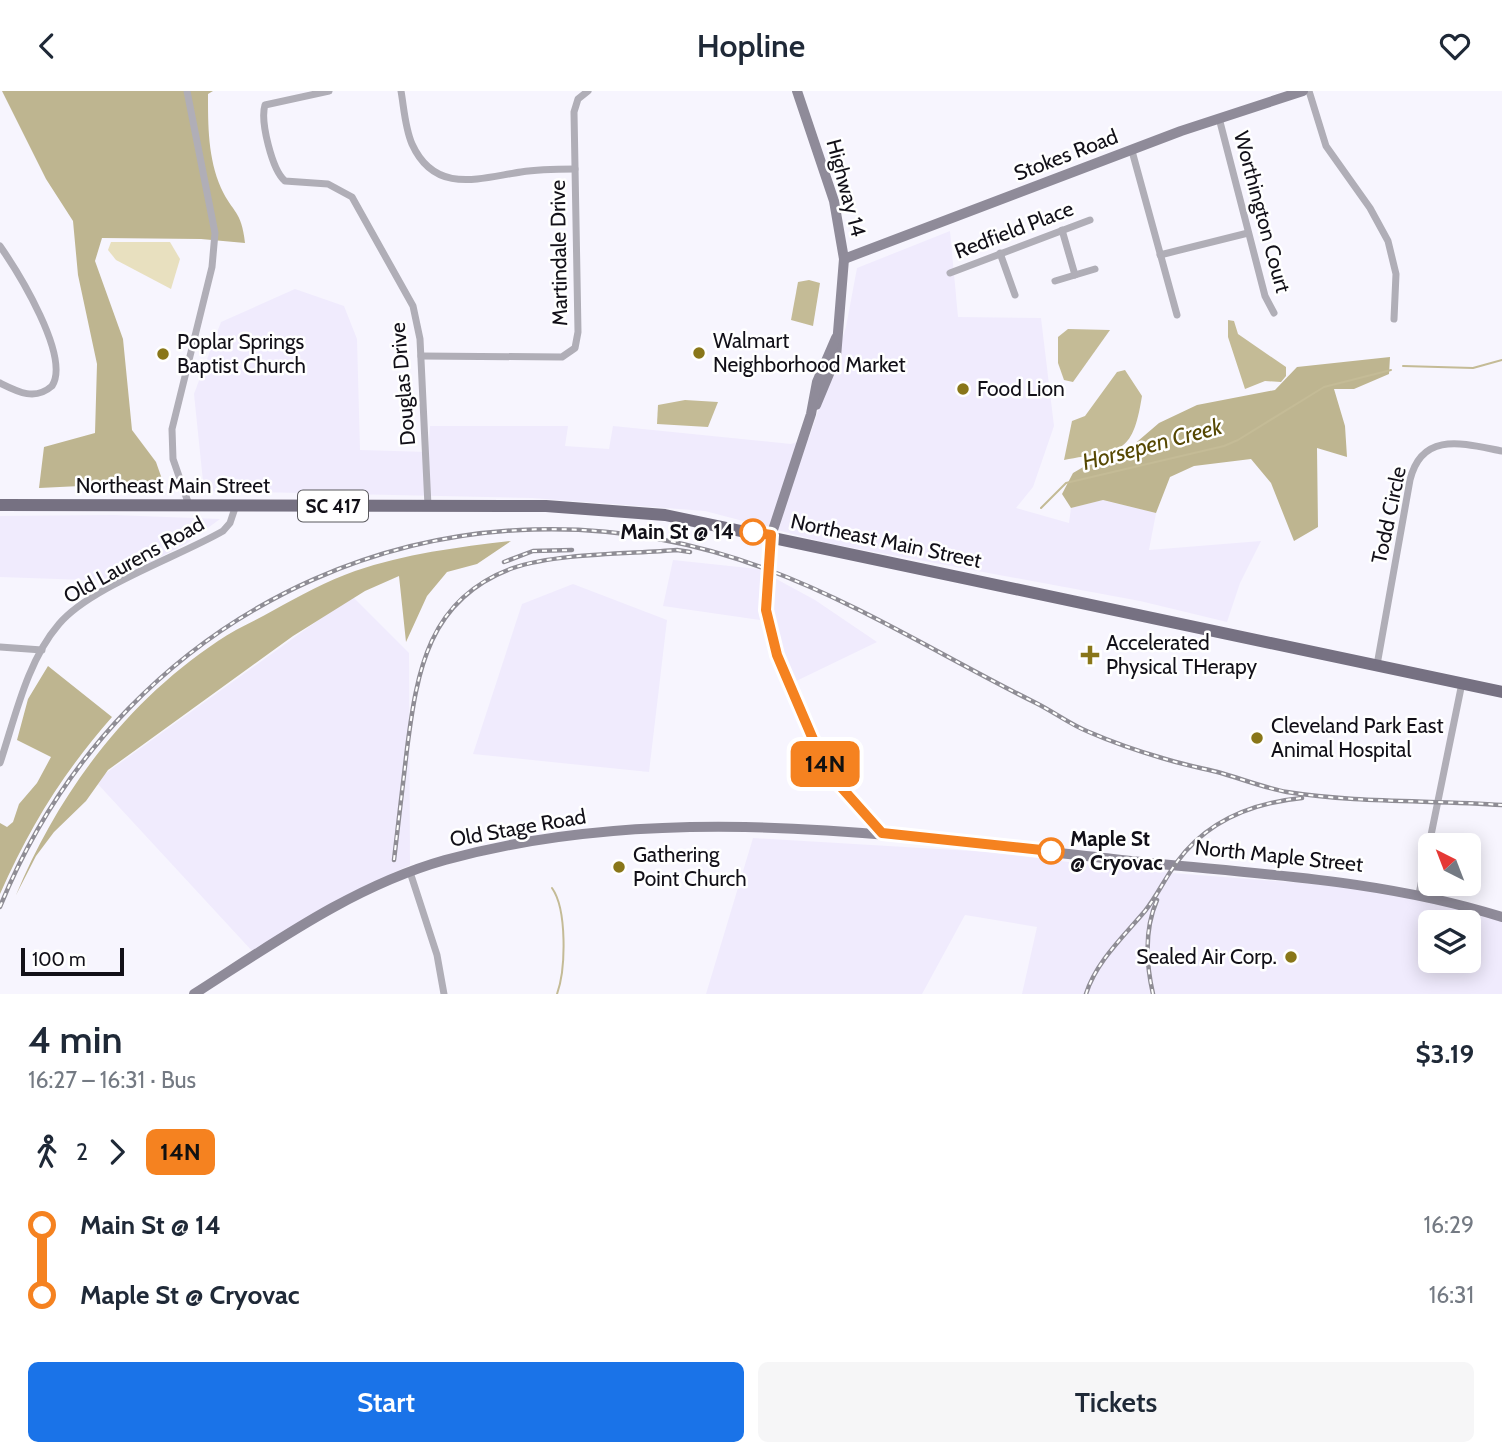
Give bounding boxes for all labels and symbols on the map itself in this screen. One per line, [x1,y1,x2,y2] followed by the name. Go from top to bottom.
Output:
[1010,123,1121,186] street label: Stokes Road
[1229,128,1296,295] street label: Worthington Court
[821,136,871,239] street label: Highway 14
[545,180,572,326] street label: Martindale Drive
[951,195,1077,264] street label: Redfield Place
[385,321,420,447] street label: Douglas Drive
[713,328,906,377] place label: Walmart Neighborhood Market
[177,329,306,378] place label: Poplar Springs Baptist Church
[691,345,707,361] marker: Walmart Neighborhood Market
[155,346,171,362] marker: Poplar Springs Baptist Church
[977,376,1065,401] place label: Food Lion
[955,381,971,397] marker: Food Lion
[1079,412,1226,476] water label: Horsepen Creek
[1366,464,1411,566] street label: Todd Circle
[76,473,270,498] street label: Northeast Main Street
[298,491,368,521] road number: SC 417
[788,508,984,573] street label: Northeast Main Street
[59,511,208,608] street label: Old Laurens Road
[620,519,734,544] place label: Main St @ 14
[740,519,766,545] marker: Main St @ 14
[1106,630,1257,679] place label: Accelerated Physical THerapy
[1080,645,1100,665] marker: Accelerated Physical THerapy
[1271,713,1444,762] place label: Cleveland Park East Animal Hospital
[1249,730,1265,746] marker: Cleveland Park East Animal Hospital
[785,741,865,787] line badge: 14N
[448,803,588,852] street label: Old Stage Road
[1070,826,1163,875] place label: Maple St @ Cryovac
[1418,833,1480,896] north arrow
[1194,834,1364,877] street label: North Maple Street
[1038,838,1064,864] marker: Maple St @ Cryovac
[633,842,747,891] place label: Gathering Point Church
[611,859,627,875] marker: Gathering Point Church
[1136,944,1277,969] place label: Sealed Air Corp.
[21,945,124,977] scale bar
[1283,949,1299,965] marker: Sealed Air Corp.

